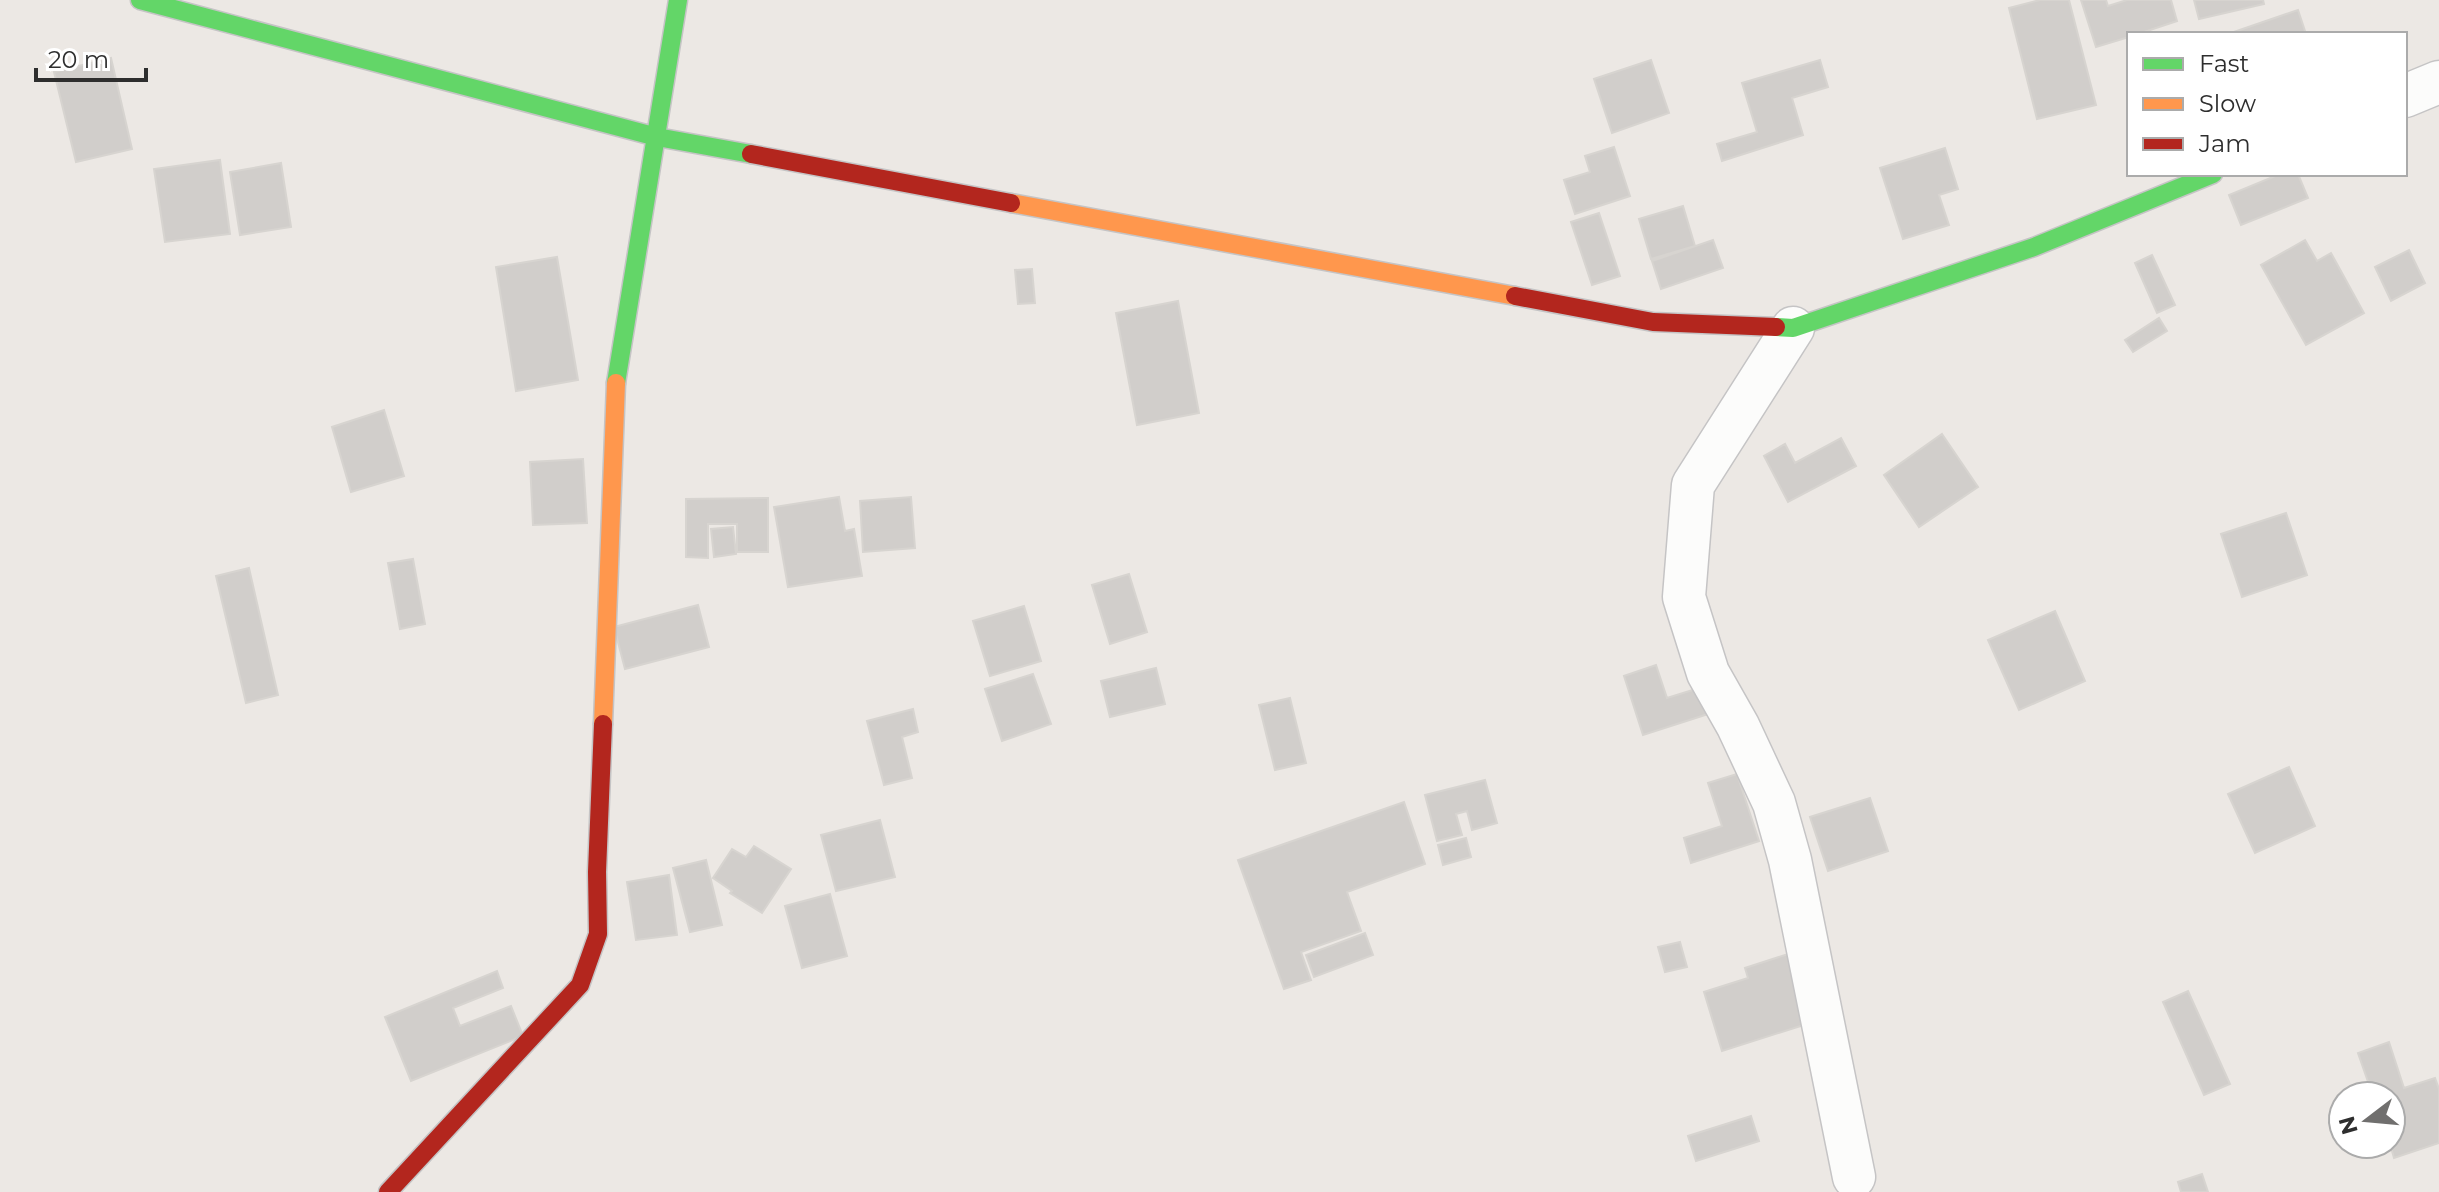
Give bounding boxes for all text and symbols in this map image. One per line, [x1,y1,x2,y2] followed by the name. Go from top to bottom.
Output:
[36,32,146,82] scale bar
[2127,32,2407,176] legend
[48,45,109,74] text: 20 m
[2199,49,2250,78] text: Fast
[2199,89,2256,118] text: Slow
[2198,129,2251,158] text: Jam
[2327,1080,2407,1160] north arrow
[2333,1113,2364,1138] text: N

